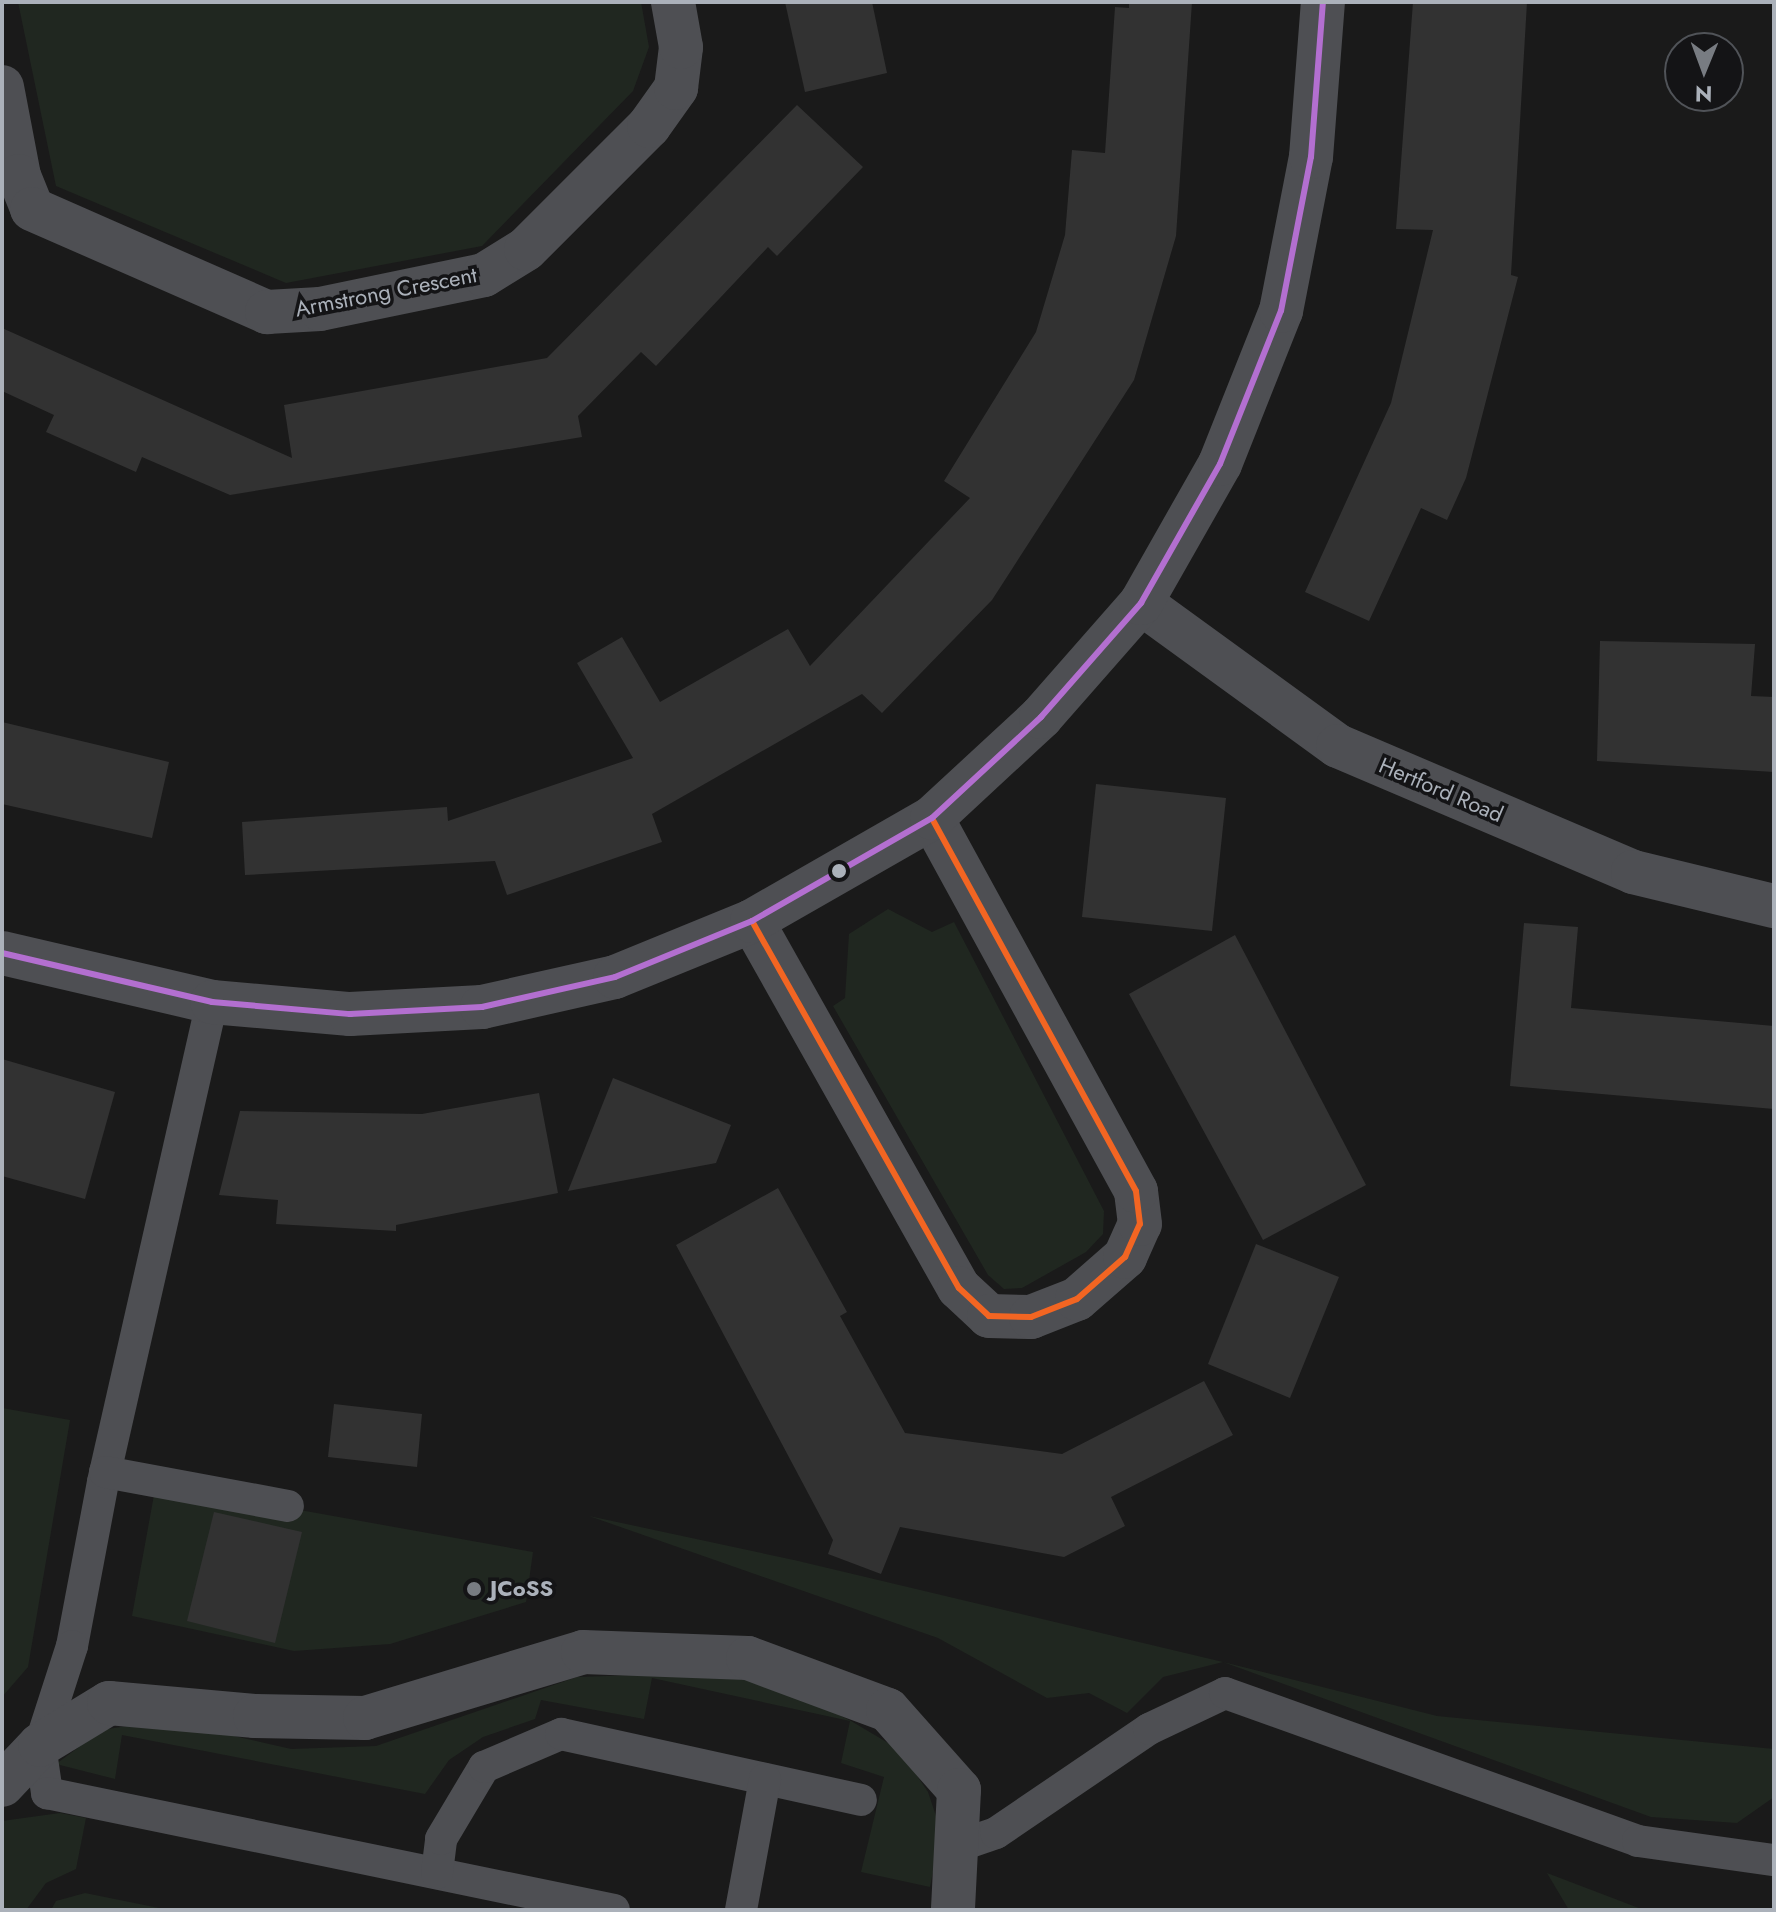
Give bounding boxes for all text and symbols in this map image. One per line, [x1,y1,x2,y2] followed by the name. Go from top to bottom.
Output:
[1664,32,1744,112] north arrow
[1695,78,1713,110] text: N
[293,261,479,323] street label: Armstrong Crescent
[1375,752,1507,828] street label: Hertford Road
[831,863,847,879] unlabelled marker
[490,1576,553,1602] place label: JCoSS
[465,1580,483,1598] marker: JCoSS

